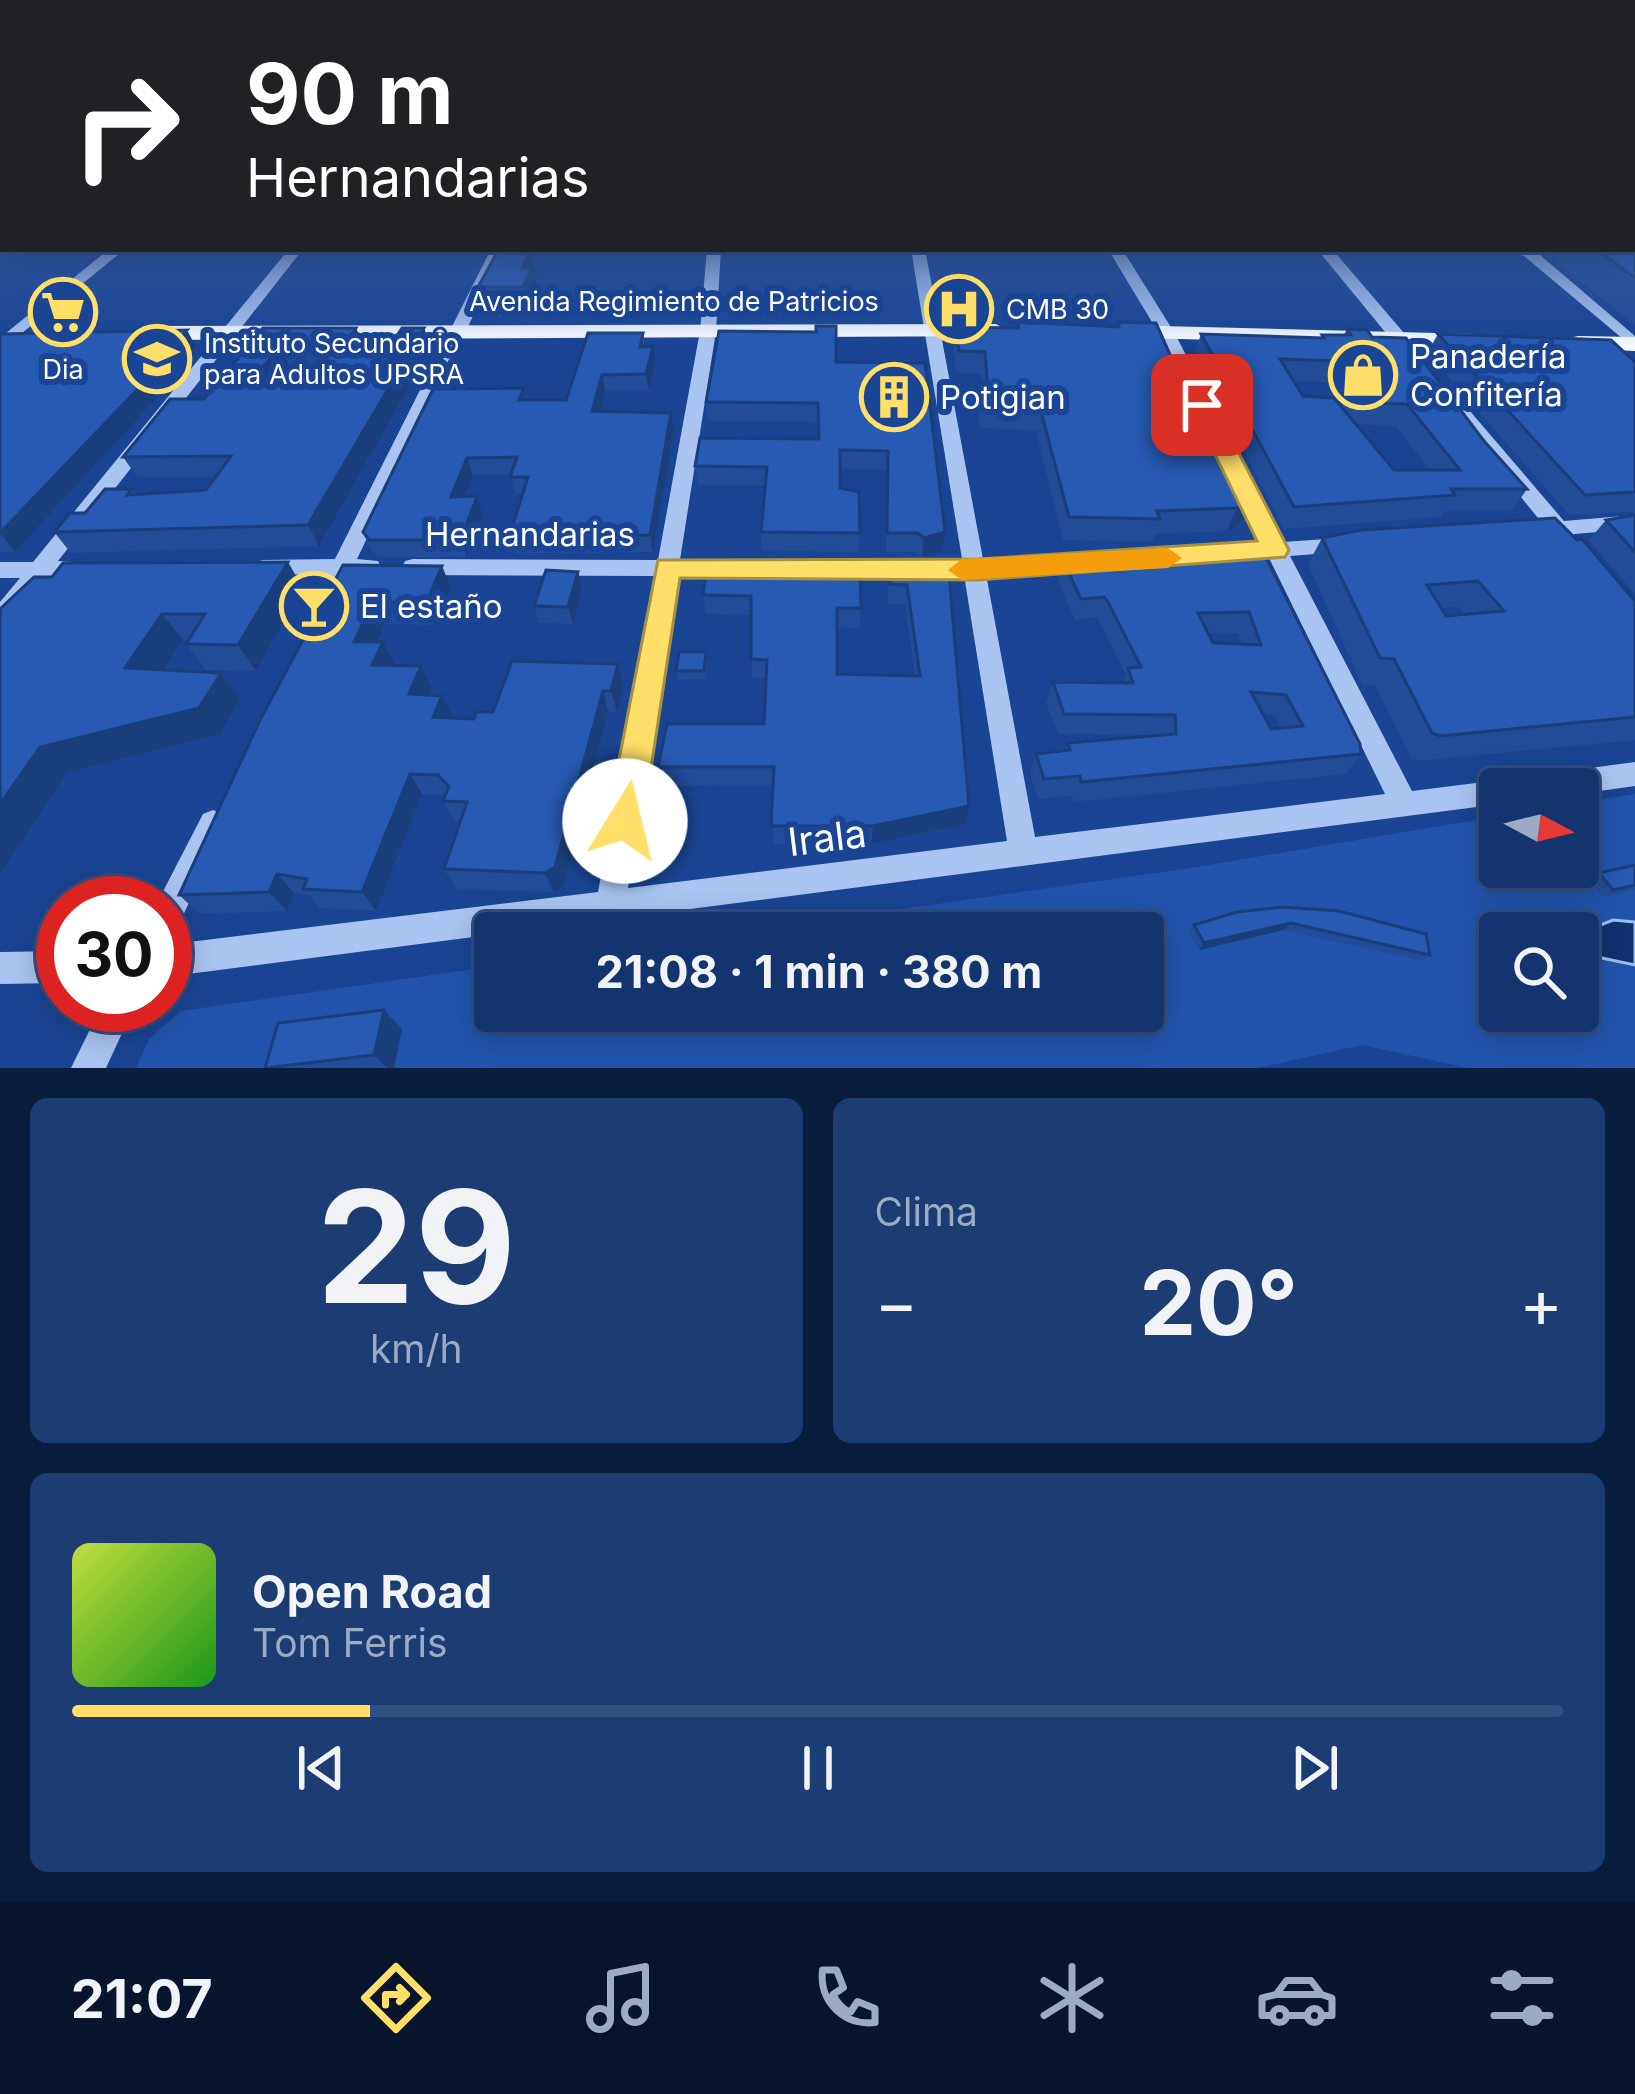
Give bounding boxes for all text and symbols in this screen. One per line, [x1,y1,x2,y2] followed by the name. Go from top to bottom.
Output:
[246,43,454,144] text: 90 m
[48,48,204,204] icon: right
[246,145,589,210] text: Hernandarias
[924,274,994,344] hospital icon: CMB 30
[28,277,98,347] supermarket icon: Dia
[469,285,879,318] street label: Avenida Regimiento de Patricios
[1006,293,1109,326] place label: CMB 30
[122,324,192,394] school or university icon: Instituto Secundario para Adultos UPSRA
[204,327,464,391] place label: Instituto Secundario para Adultos UPSRA
[1410,336,1567,414] place label: Panadería Confitería
[1328,340,1398,410] shop icon: Panadería Confitería
[42,353,84,386] place label: Dia
[1151,354,1253,456] pin
[859,362,929,432] building icon: Potigian
[1169,372,1235,438] icon: arrive
[940,377,1066,417] place label: Potigian
[425,514,635,554] street label: Hernandarias
[279,571,349,641] bar icon: El estaño
[360,586,503,626] place label: El estaño
[562,758,688,884] position arrow
[1479,768,1599,888] north arrow
[1479,768,1599,1032] map controls
[785,809,869,865] street label: Irala
[36,876,192,1032] speed limit sign: 30
[1479,912,1599,1032] button: search
[596,944,1042,999] text: 21:08 · 1 min · 380 m
[316,1152,516,1341] text: 29
[875,1188,978,1235] text: Clima
[1139,1248,1298,1357] text: 20°
[875,1263,918,1343] text: −
[1519,1263,1563,1343] text: +
[370,1325,463,1372] text: km/h
[252,1564,492,1619] text: Open Road
[252,1619,447,1666] text: Tom Ferris
[288,1735,354,1801] icon: previous
[785,1735,851,1801] icon: pause
[1282,1735,1348,1801] icon: next
[354,1956,438,2040] icon: directions
[579,1956,663,2040] icon: music
[805,1956,889,2040] icon: phone
[1030,1956,1114,2040] icon: climate
[1255,1956,1339,2040] icon: car
[1480,1956,1564,2040] icon: filters
[71,1966,213,2031] text: 21:07

